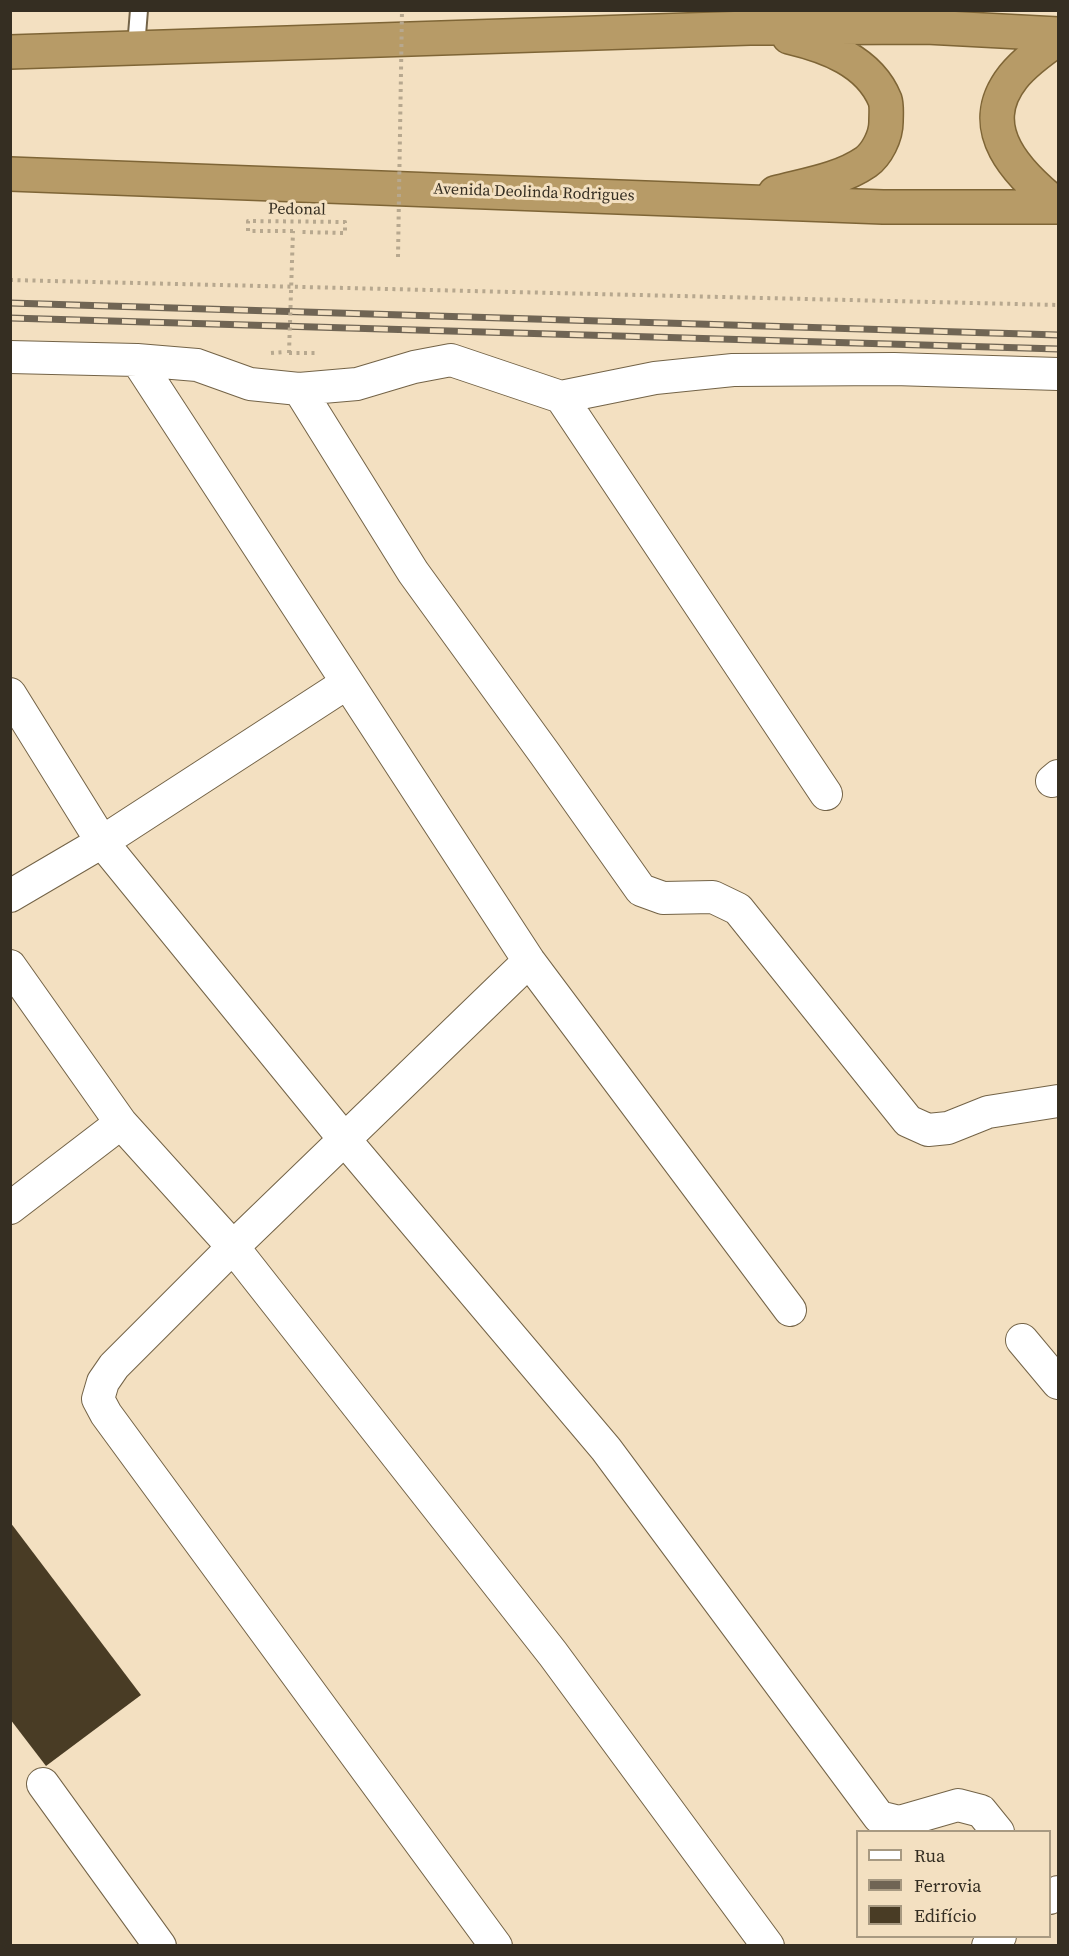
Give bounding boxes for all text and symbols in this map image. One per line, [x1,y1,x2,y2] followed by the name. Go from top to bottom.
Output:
[433,180,635,206] street label: Avenida Deolinda Rodrigues
[268,200,326,220] street label: Pedonal
[856,1830,1051,1938] legend
[914,1843,945,1868] text: Rua
[914,1873,981,1898] text: Ferrovia
[914,1903,977,1928] text: Edifício

